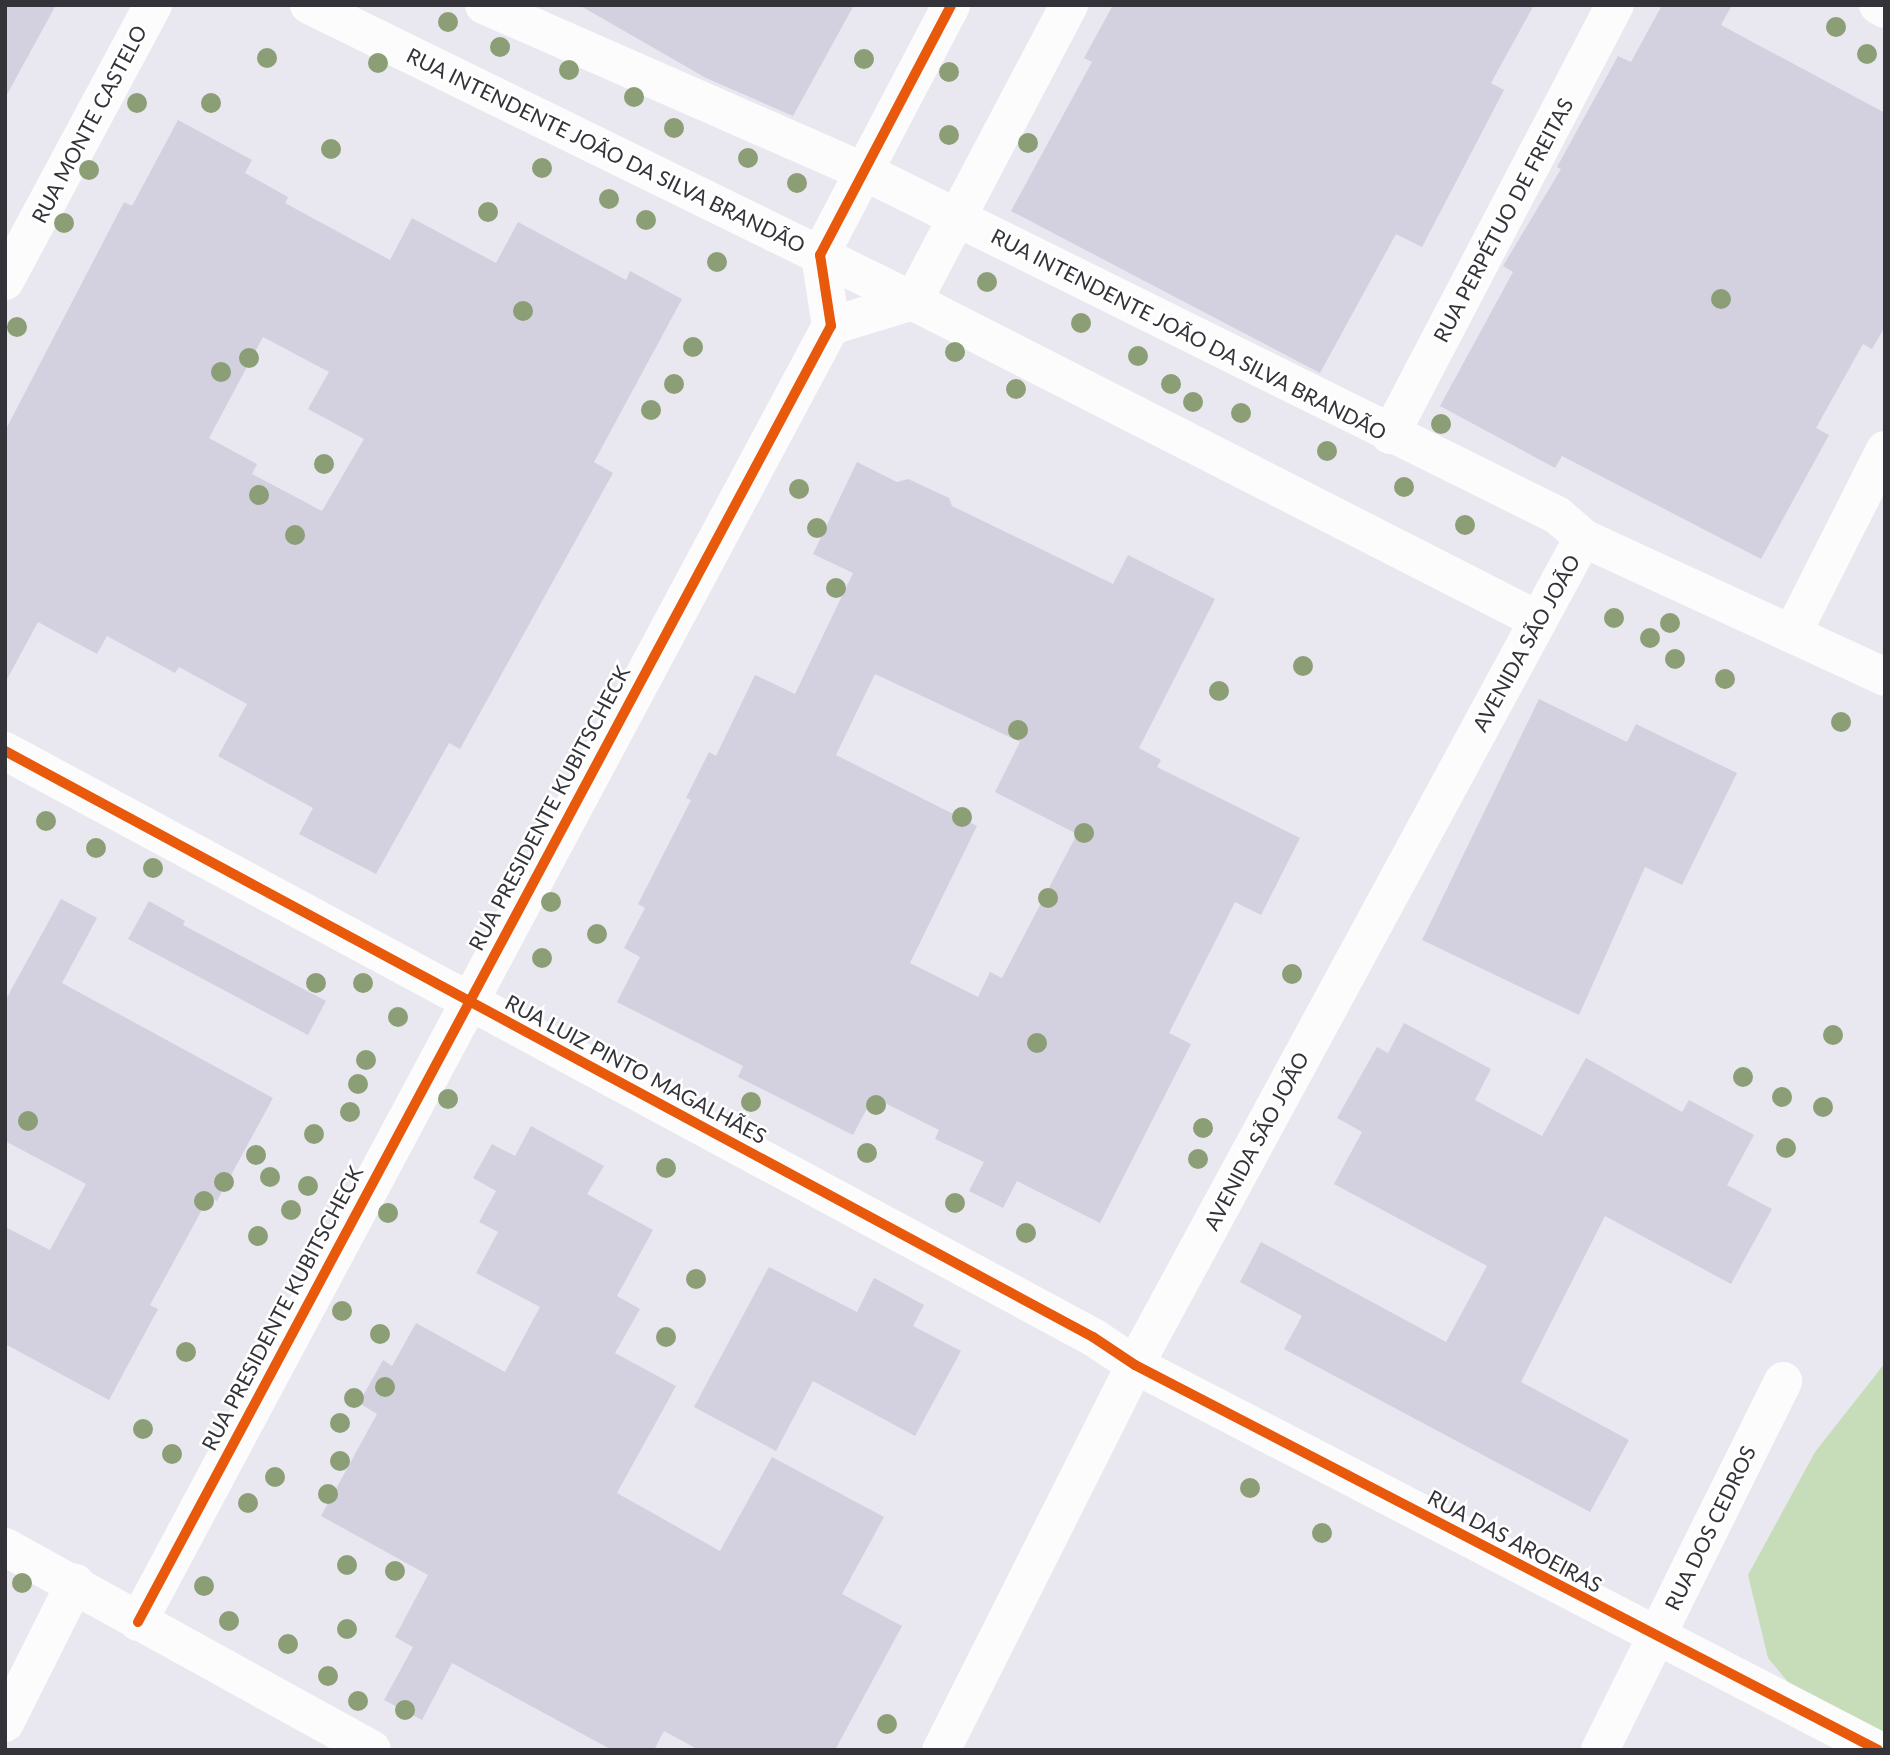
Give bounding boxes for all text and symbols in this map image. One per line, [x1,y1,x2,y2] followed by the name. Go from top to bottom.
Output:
[26,20,152,228] street label: RUA MONTE CASTELO
[401,42,811,258] street label: RUA INTENDENTE JOÃO DA SILVA BRANDÃO
[1428,93,1578,347] street label: RUA PERPÉTUO DE FREITAS
[986,222,1392,446] street label: RUA INTENDENTE JOÃO DA SILVA BRANDÃO
[1467,550,1585,736] street label: AVENIDA SÃO JOÃO
[463,661,635,955] street label: RUA PRESIDENTE KUBITSCHECK
[501,989,771,1149] street label: RUA LUIZ PINTO MAGALHÃES
[1198,1047,1314,1235] street label: AVENIDA SÃO JOÃO
[196,1161,368,1455] street label: RUA PRESIDENTE KUBITSCHECK
[1659,1441,1761,1615] street label: RUA DOS CEDROS
[1423,1484,1607,1598] street label: RUA DAS AROEIRAS

